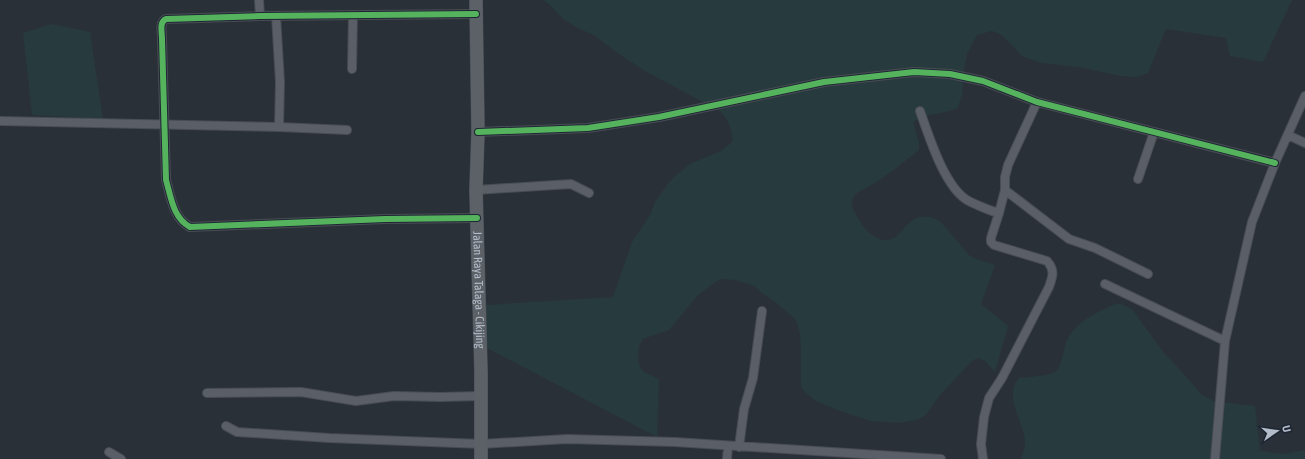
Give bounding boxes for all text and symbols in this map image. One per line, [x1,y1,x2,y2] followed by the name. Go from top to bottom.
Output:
[470,231,487,350] street label: Jalan Raya Talaga - Cikijing
[1257,411,1297,451] north arrow
[1280,424,1293,433] text: U

